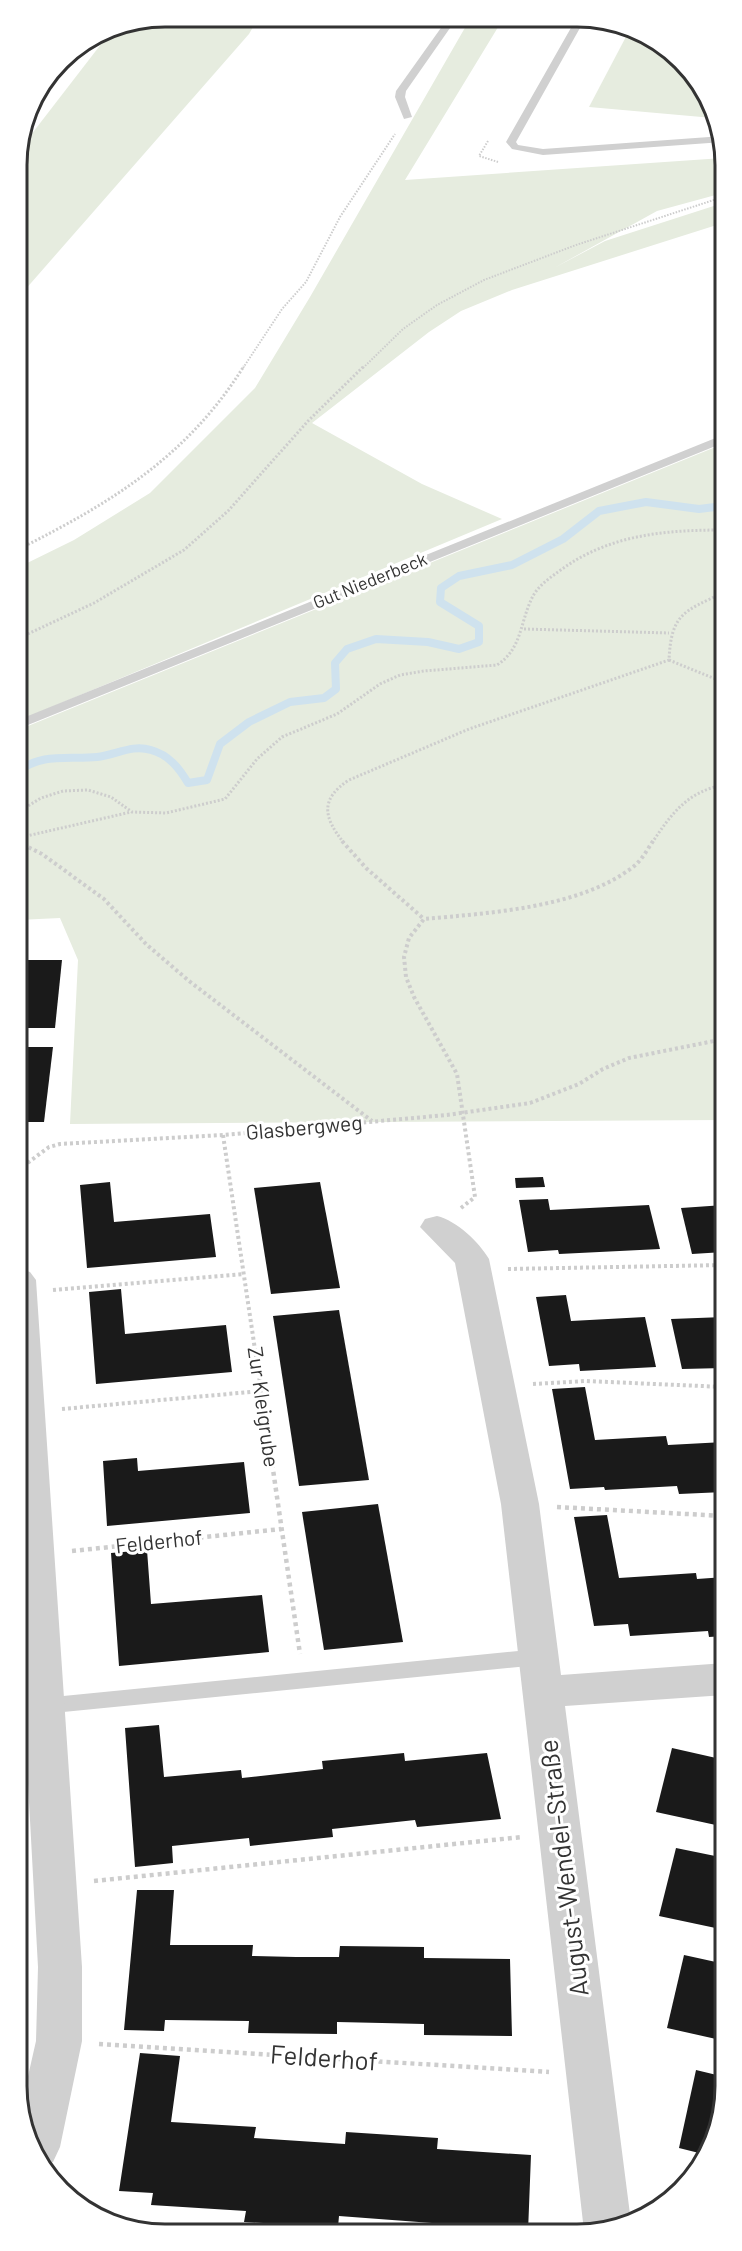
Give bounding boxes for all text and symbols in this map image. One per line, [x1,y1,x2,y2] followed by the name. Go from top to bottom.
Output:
[309,547,430,613] street label: Gut Niederbeck
[245,1109,363,1144] street label: Glasbergweg
[244,1345,285,1469] street label: Zur Kleigrube
[114,1524,204,1558] street label: Felderhof
[531,1738,594,1998] street label: August-Wendel-Straße
[269,2037,379,2076] street label: Felderhof

